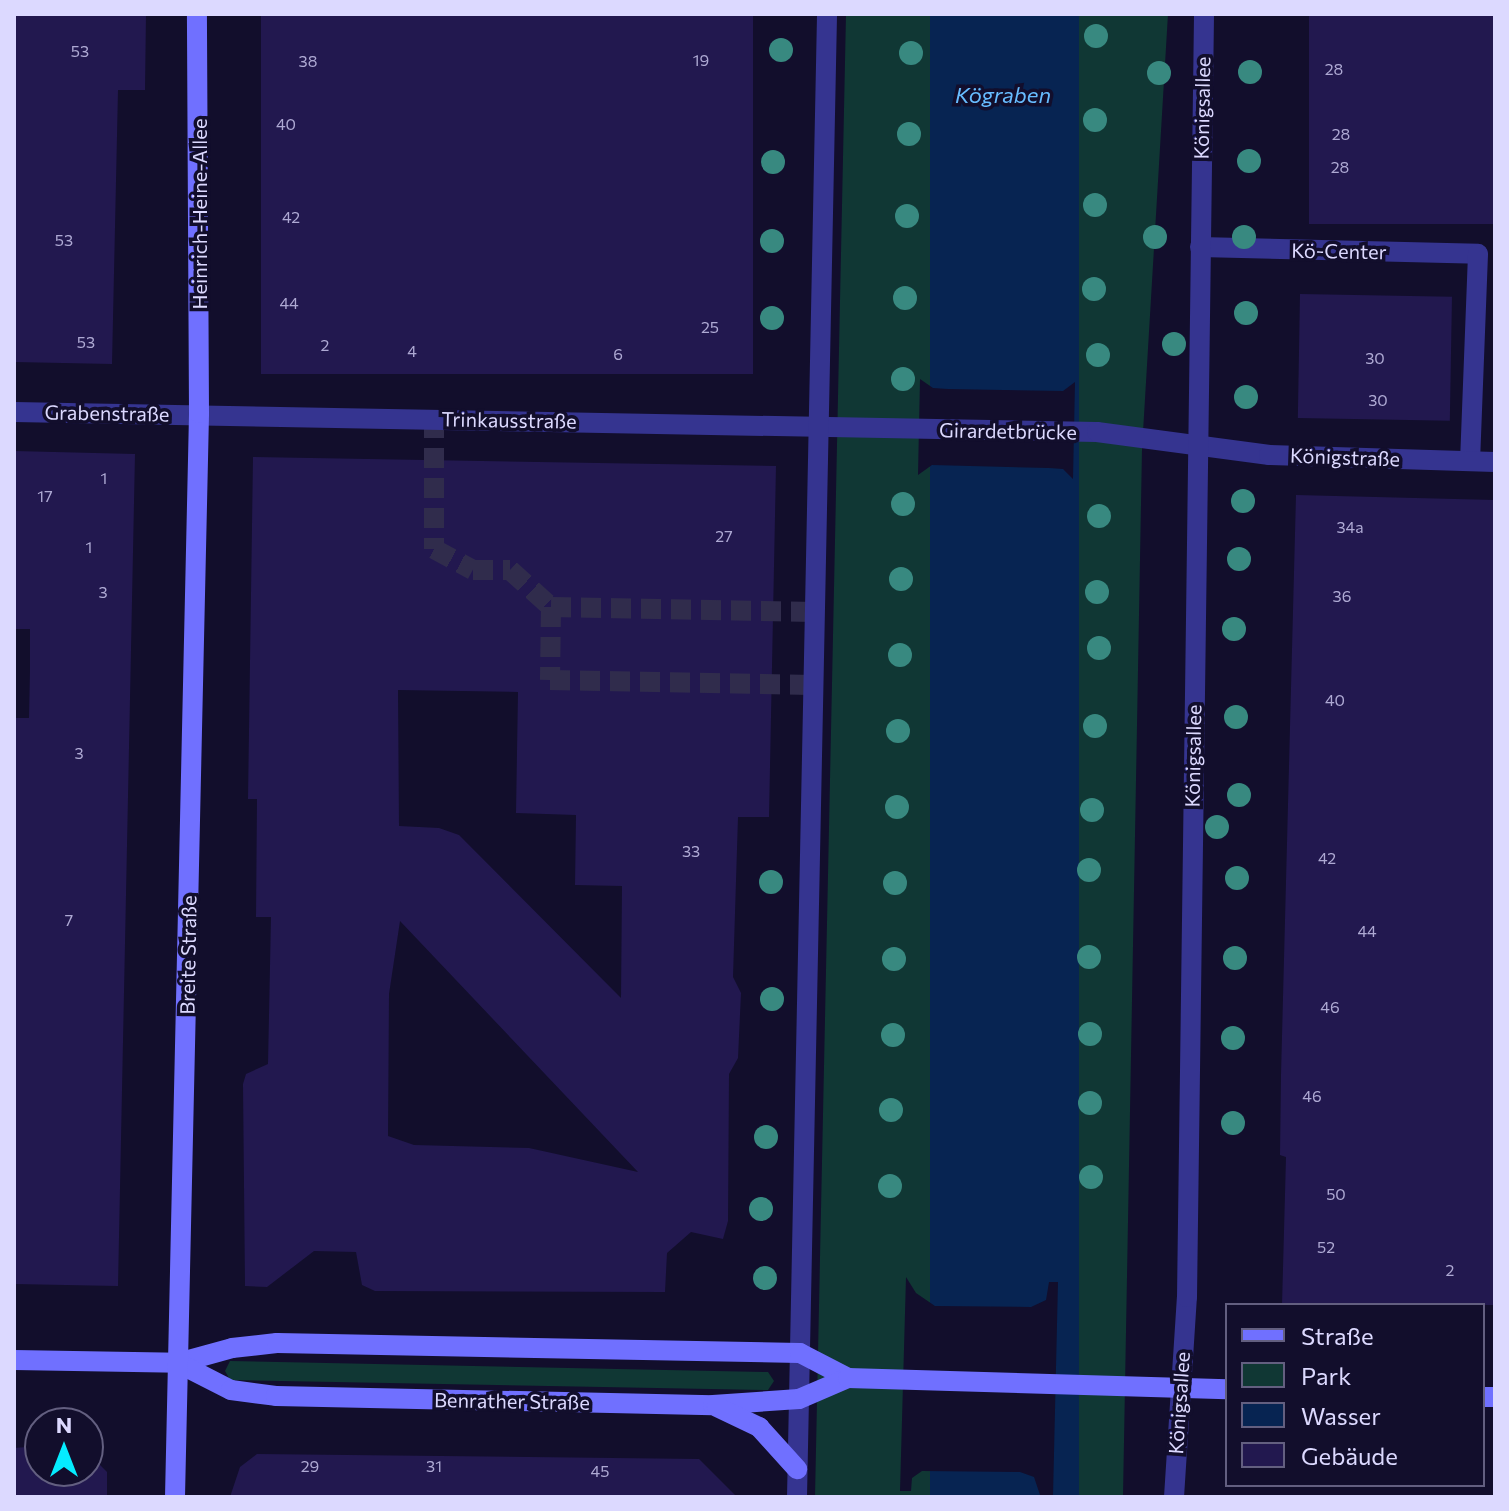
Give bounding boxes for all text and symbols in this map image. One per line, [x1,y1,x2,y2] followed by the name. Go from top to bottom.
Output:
[71,41,89,61] house number: 53
[693,50,709,70] house number: 19
[299,51,317,71] house number: 38
[1189,56,1215,160] street label: Königsallee
[1325,59,1343,79] house number: 28
[955,82,1051,108] water label: Kögraben
[276,114,296,134] house number: 40
[187,119,211,309] street label: Heinrich-Heine-Allee
[1332,124,1350,144] house number: 28
[1331,157,1349,177] house number: 28
[282,207,300,227] house number: 42
[55,230,73,250] house number: 53
[1291,238,1387,264] street label: Kö-Center
[279,293,299,313] house number: 44
[701,317,719,337] house number: 25
[77,332,95,352] house number: 53
[321,335,329,355] house number: 2
[407,341,417,361] house number: 4
[613,344,623,364] house number: 6
[1365,348,1385,368] house number: 30
[1368,390,1388,410] house number: 30
[44,400,170,426] street label: Grabenstraße
[441,407,577,433] street label: Trinkausstraße
[939,418,1077,444] street label: Girardetbrücke
[1289,443,1401,471] street label: Königstraße
[101,468,107,488] house number: 1
[37,486,53,506] house number: 17
[1336,517,1364,537] house number: 34a
[715,526,733,546] house number: 27
[86,537,92,557] house number: 1
[98,582,108,602] house number: 3
[1333,586,1351,606] house number: 36
[1325,690,1345,710] house number: 40
[1180,704,1206,808] street label: Königsallee
[74,743,84,763] house number: 3
[682,841,700,861] house number: 33
[1318,848,1336,868] house number: 42
[175,895,201,1015] street label: Breite Straße
[65,910,73,930] house number: 7
[1357,921,1377,941] house number: 44
[1320,997,1340,1017] house number: 46
[1302,1086,1322,1106] house number: 46
[1326,1184,1346,1204] house number: 50
[1317,1237,1335,1257] house number: 52
[1446,1260,1454,1280] house number: 2
[1225,1303,1485,1487] legend
[1301,1321,1374,1350] text: Straße
[1163,1351,1195,1455] street label: Königsallee
[1301,1361,1351,1390] text: Park
[434,1388,590,1414] street label: Benrather Straße
[1301,1401,1381,1430] text: Wasser
[24,1407,104,1487] north arrow
[56,1411,72,1438] text: N
[1301,1441,1398,1470] text: Gebäude
[301,1456,319,1476] house number: 29
[426,1456,442,1476] house number: 31
[591,1461,609,1481] house number: 45

